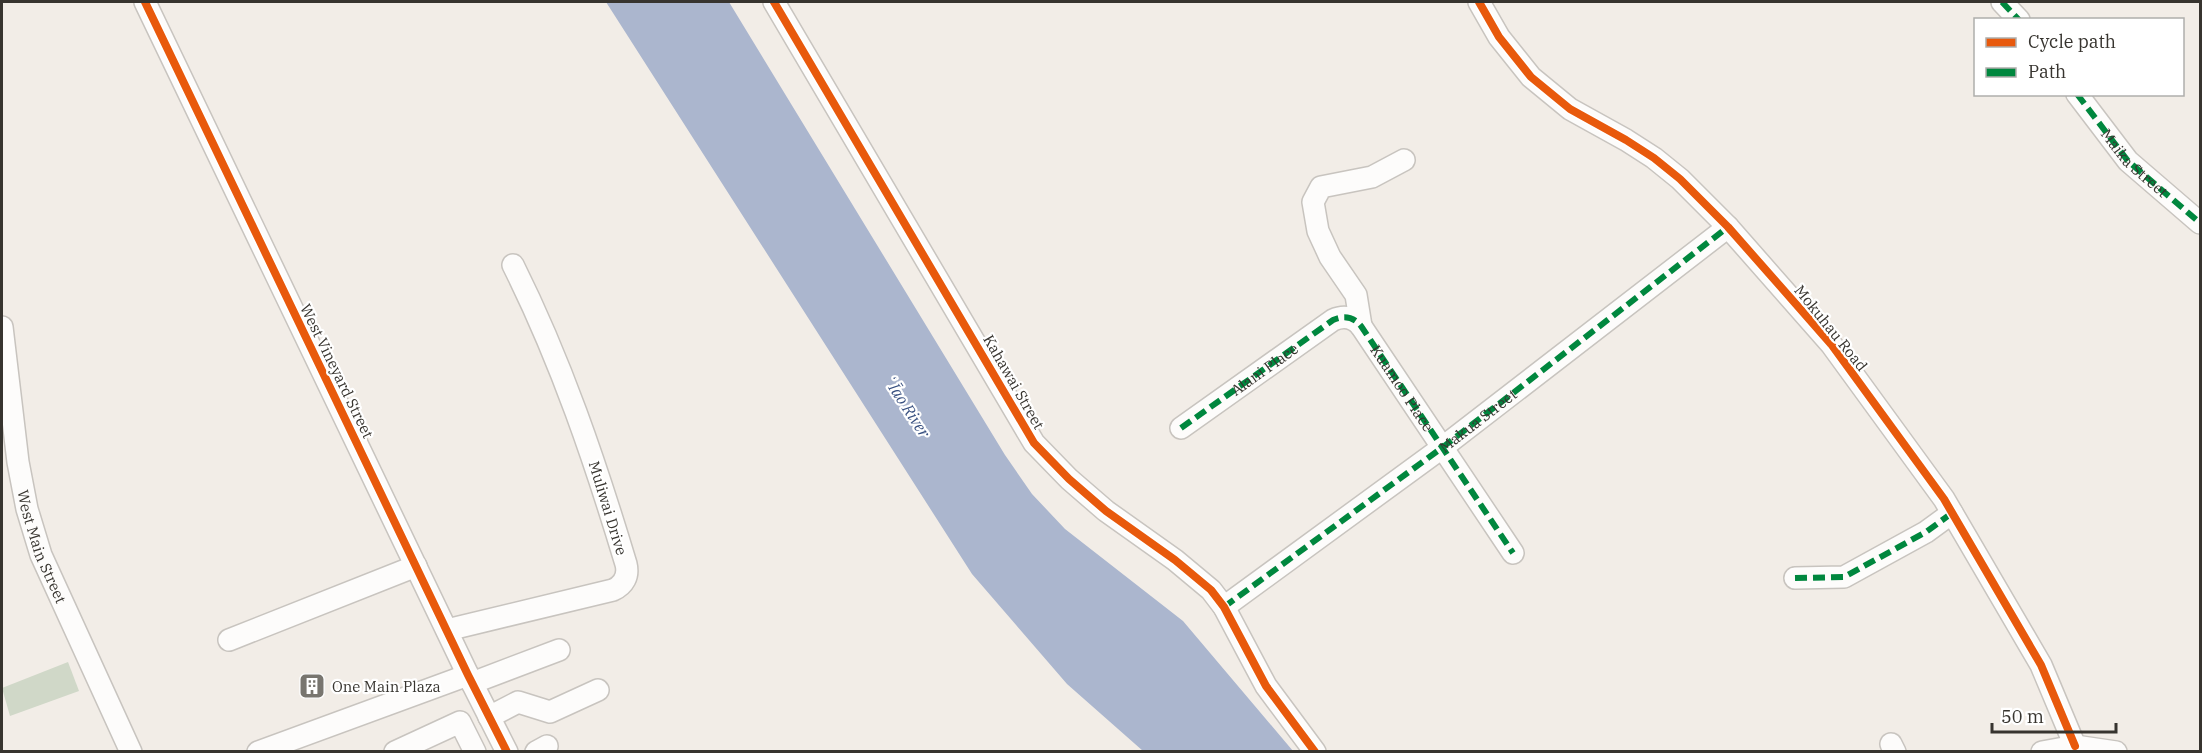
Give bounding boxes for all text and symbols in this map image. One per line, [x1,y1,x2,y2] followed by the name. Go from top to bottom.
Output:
[1974,18,2184,96] legend
[2028,30,2116,53] text: Cycle path
[2028,60,2066,83] text: Path
[2097,125,2172,201] street label: Maika Street
[1790,281,1872,375] street label: Mokuhau Road
[296,301,378,441] street label: West Vineyard Street
[979,331,1049,433] street label: Kahawai Street
[1227,338,1302,399] street label: Alani Place
[1367,341,1438,435] street label: Kuamoo Place
[879,371,935,442] water label: ʻĪao River
[1435,384,1520,456] street label: Makua Street
[585,459,631,557] street label: Muliwai Drive
[14,488,71,606] street label: West Main Street
[297,671,327,701] building icon: One Main Plaza
[332,677,441,696] place label: One Main Plaza
[1992,696,2116,734] scale bar
[2001,705,2044,728] text: 50 m

